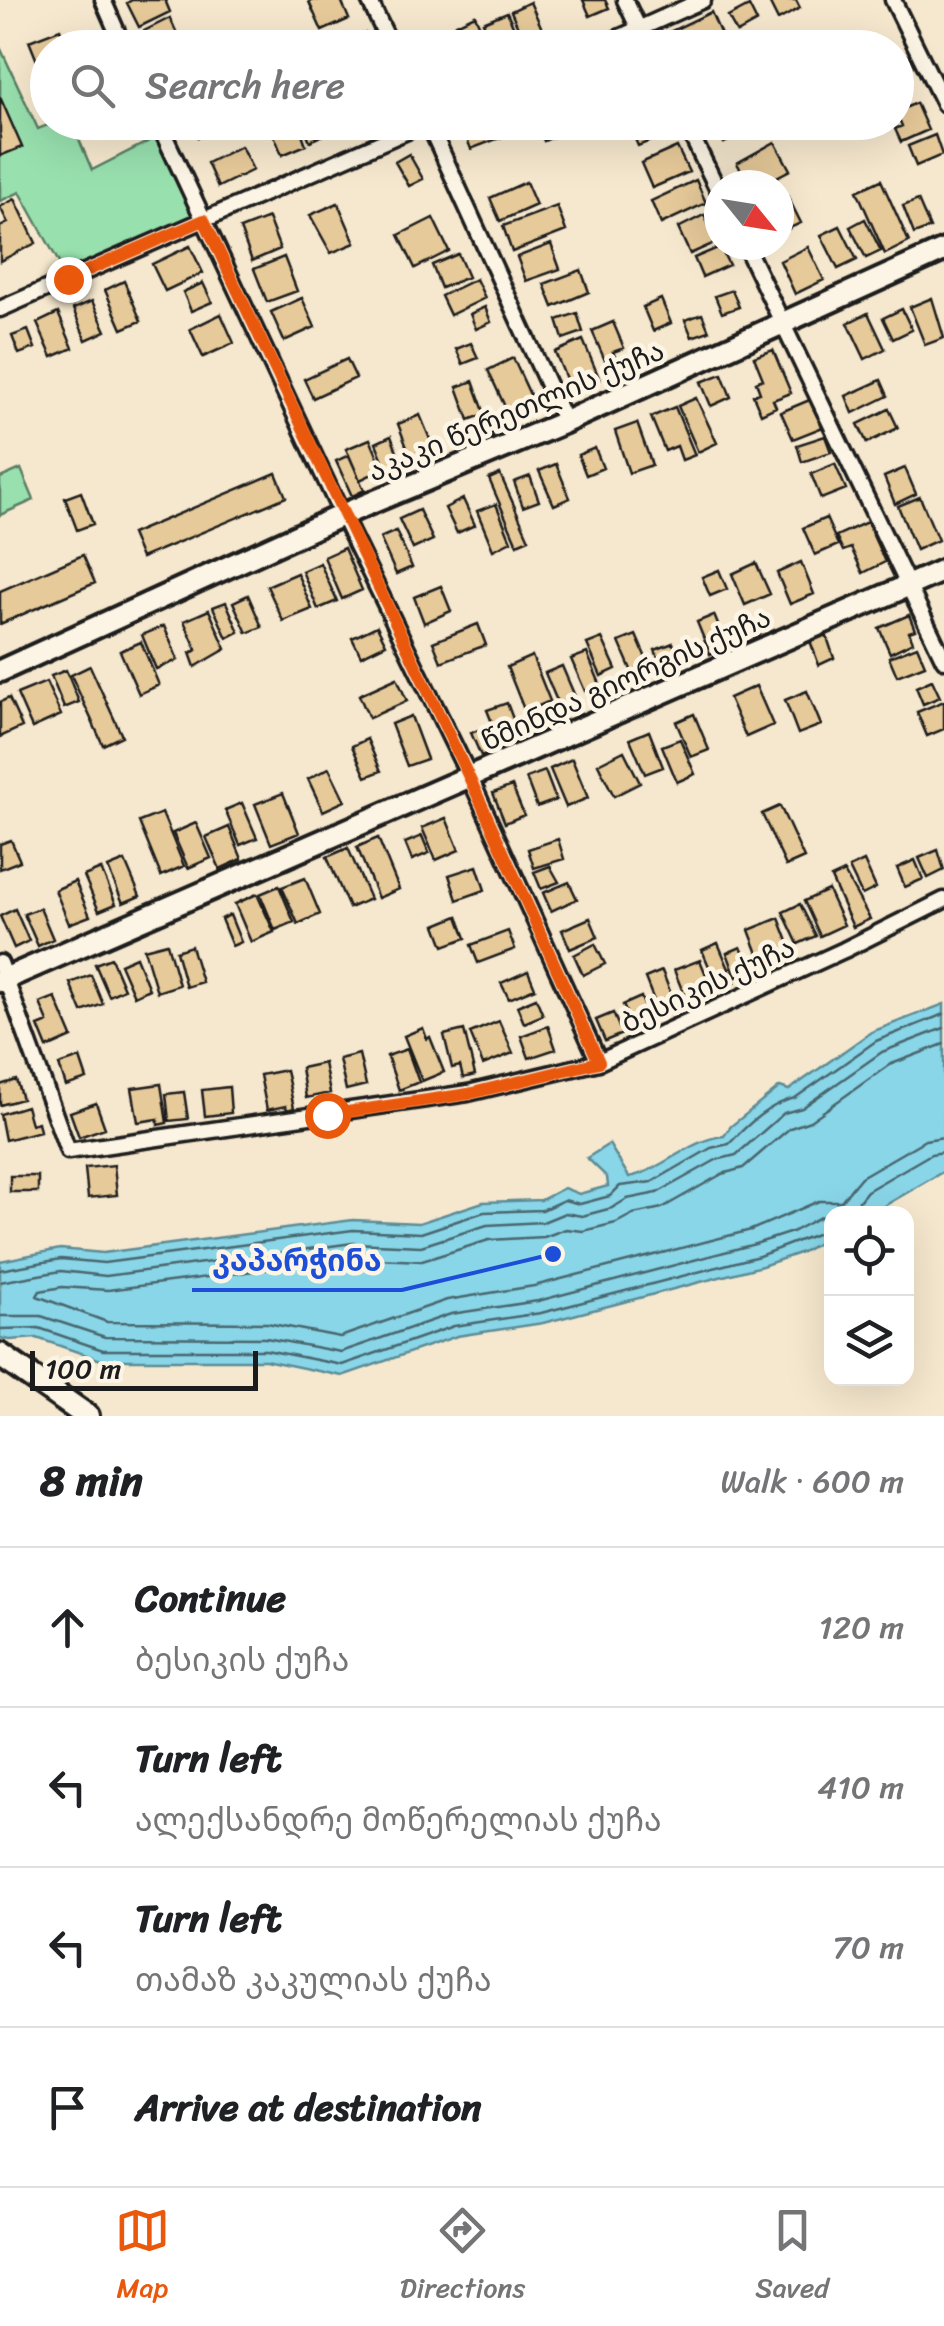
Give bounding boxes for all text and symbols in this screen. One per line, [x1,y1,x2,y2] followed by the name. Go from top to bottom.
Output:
[30,30,914,140] search box
[145,52,345,119] text: Search here
[65,58,120,113] icon: search
[704,170,794,260] north arrow
[46,257,92,303] route end
[360,326,672,496] street label: აკაკი წერეთლის ქუჩა
[473,593,779,765] street label: წმინდა გიორგის ქუჩა
[613,923,803,1047] street label: ბესიკის ქუჩა
[305,1093,351,1139] route start
[824,1206,914,1386] map controls
[824,1206,914,1296] button: locate
[192,1230,402,1290] callout: კაპარჭინა
[212,1234,382,1288] text: კაპარჭინა
[824,1296,914,1386] button: layers
[45,1344,121,1393] text: 100 m
[30,1346,258,1390] scale bar
[40,1444,143,1518] text: 8 min
[720,1453,904,1510] text: Walk · 600 m
[135,1565,286,1632] text: Continue
[819,1599,904,1656] text: 120 m
[40,1600,95,1655] icon: ahead
[135,1632,349,1689] text: ბესიკის ქუჩა
[135,1725,281,1792] text: Turn left
[817,1759,904,1816] text: 410 m
[40,1760,95,1815] icon: left
[135,1792,662,1849] text: ალექსანდრე მოწერელიას ქუჩა
[135,1885,281,1952] text: Turn left
[833,1919,904,1976] text: 70 m
[40,1920,95,1975] icon: left
[135,1952,492,2009] text: თამაზ კაკულიას ქუჩა
[135,2074,482,2141] text: Arrive at destination
[40,2080,95,2135] icon: arrive
[115,2203,170,2312] tab: Map
[400,2203,525,2312] tab: Directions
[755,2203,829,2312] tab: Saved

